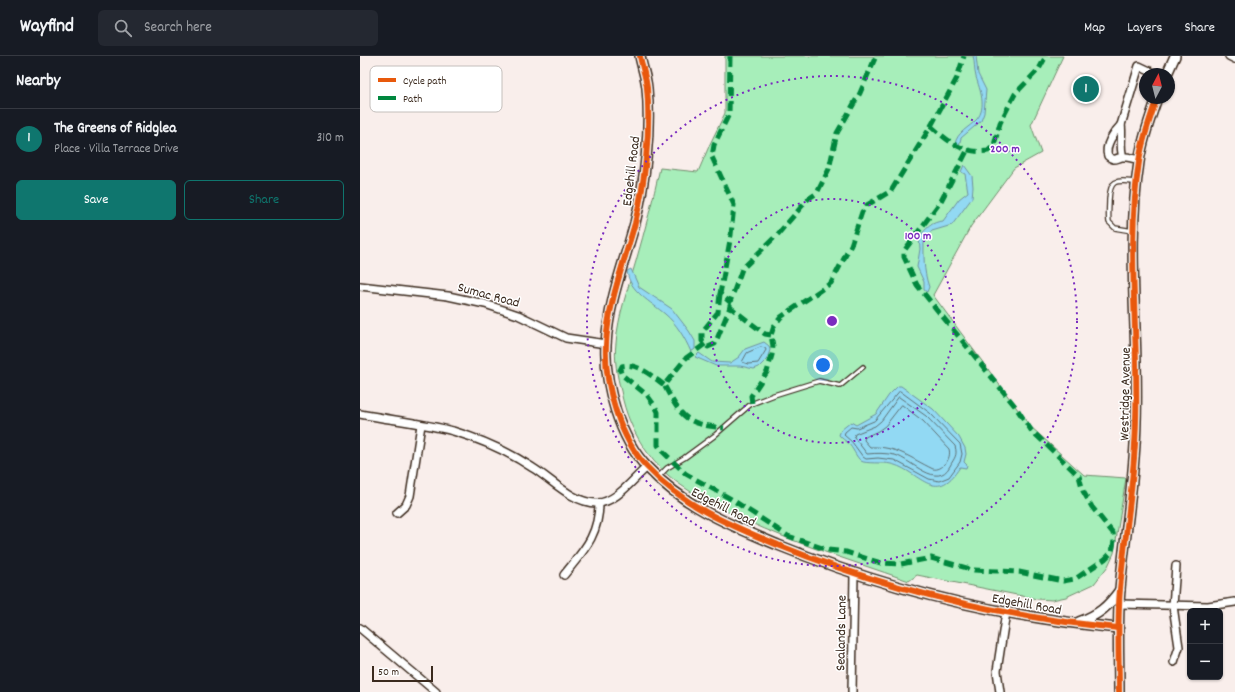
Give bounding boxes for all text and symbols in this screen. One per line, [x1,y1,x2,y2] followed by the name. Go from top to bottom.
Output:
[98,10,378,46] search box
[20,14,74,41] text: Wayfind
[112,17,134,39] icon: search
[144,17,212,39] text: Search here
[1084,18,1105,38] text: Map
[1127,18,1162,38] text: Layers
[1184,18,1215,38] text: Share
[370,66,502,112] legend
[1139,68,1175,104] north arrow
[16,70,60,94] text: Nearby
[403,74,447,90] text: Cycle path
[1073,74,1099,104] pin: 1
[403,92,422,108] text: Path
[54,118,176,140] text: The Greens of Ridglea
[28,129,30,148] text: 1
[316,129,344,148] text: 310 m
[618,135,646,207] street label: Edgehill Road
[54,140,179,159] text: Place · Villa Terrace Drive
[990,141,1020,158] text: 200 m
[16,180,176,220] button: Save
[184,180,344,220] button: Share
[905,228,931,245] text: 100 m
[455,278,522,314] street label: Sumac Road
[825,314,839,328] centre of rings
[1115,347,1137,441] street label: Westridge Avenue
[813,355,833,375] your location
[687,483,759,533] street label: Edgehill Road
[990,589,1063,621] street label: Edgehill Road
[831,595,853,671] street label: Sealands Lane
[1187,608,1223,680] map controls
[1187,608,1223,644] button: +
[1187,644,1223,680] button: −
[372,664,433,683] scale bar
[378,665,399,681] text: 50 m

